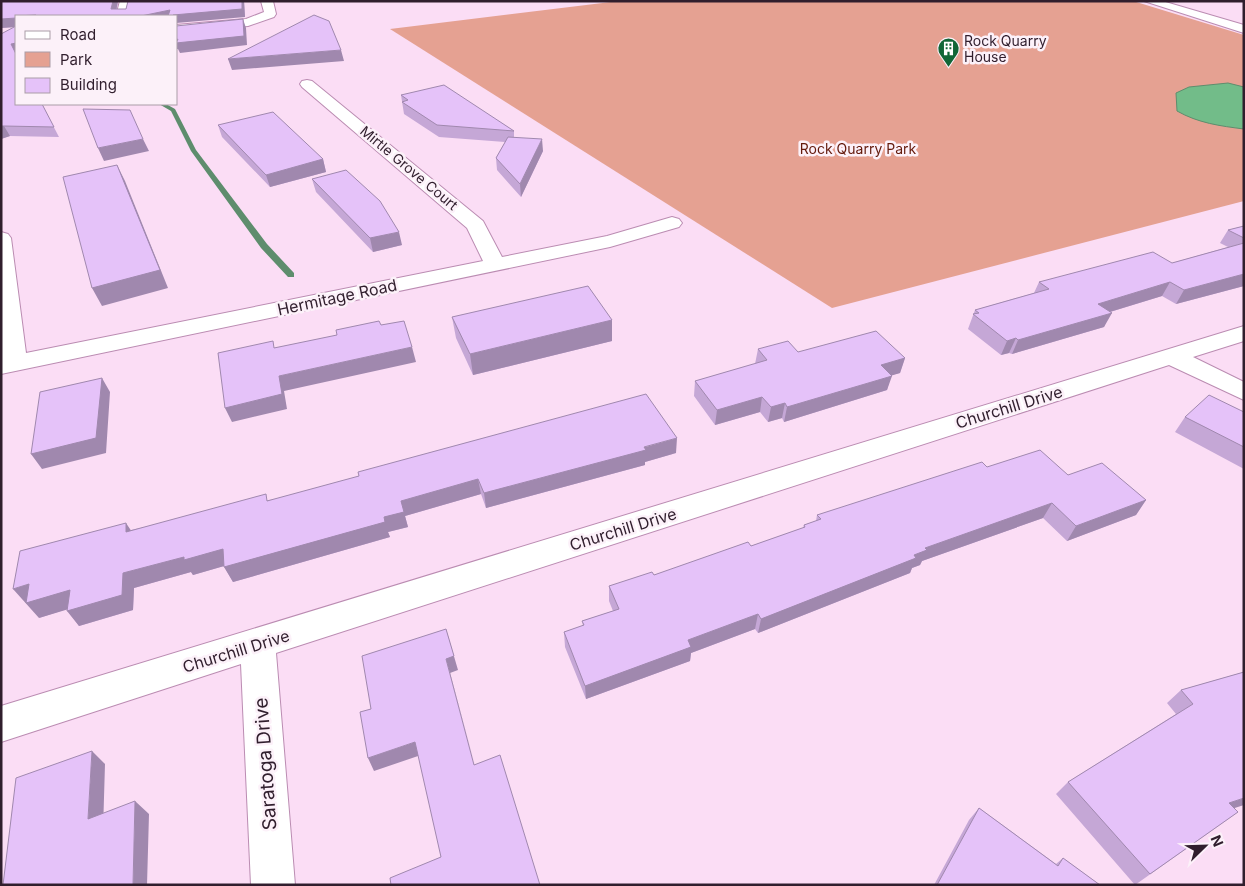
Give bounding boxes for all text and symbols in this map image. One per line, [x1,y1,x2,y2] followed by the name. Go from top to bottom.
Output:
[15,15,178,105] legend
[60,25,96,44] text: Road
[964,32,1047,65] place label: Rock Quarry House
[936,37,960,68] building icon: Rock Quarry House
[60,50,93,69] text: Park
[60,75,117,94] text: Building
[357,122,462,214] street label: Mirtle Grove Court
[800,140,917,157] park label: Rock Quarry Park
[275,275,399,319] street label: Hermitage Road
[953,381,1065,433] street label: Churchill Drive
[567,503,679,555] street label: Churchill Drive
[180,625,292,677] street label: Churchill Drive
[249,697,282,831] street label: Saratoga Drive
[1180,821,1230,871] north arrow
[1208,832,1227,849] text: N

